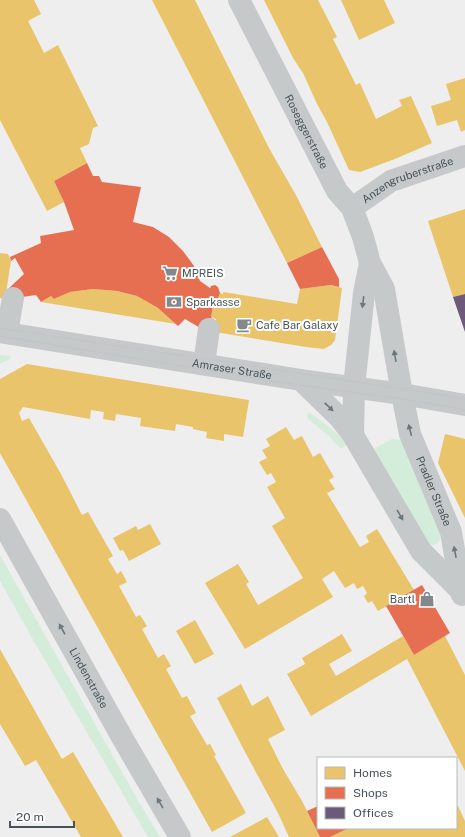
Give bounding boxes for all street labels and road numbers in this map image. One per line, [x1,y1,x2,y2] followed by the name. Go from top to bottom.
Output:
[283,93,331,171] street label: Roseggerstraße
[360,154,455,205] street label: Anzengruberstraße
[191,357,273,381] street label: Amraser Straße
[414,454,454,528] street label: Pradler Straße
[67,646,110,710] street label: Lindenstraße

